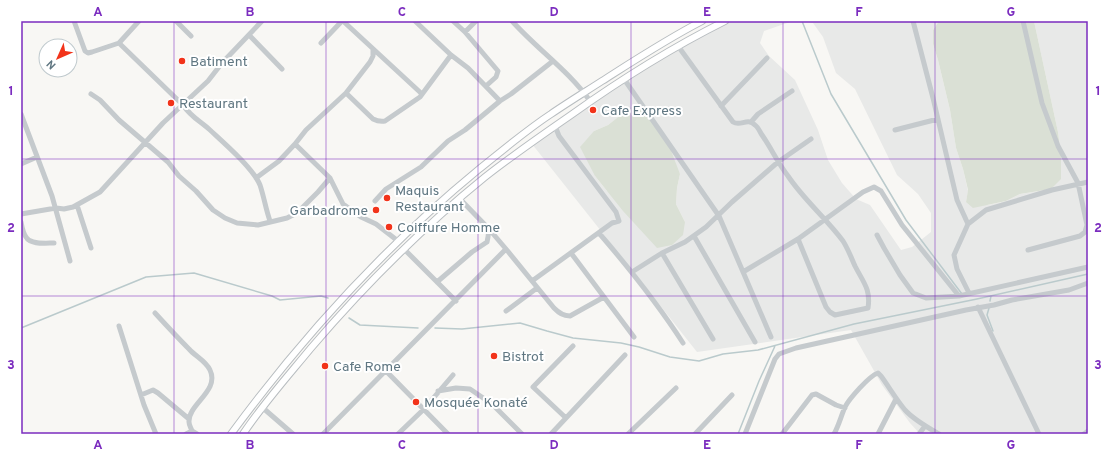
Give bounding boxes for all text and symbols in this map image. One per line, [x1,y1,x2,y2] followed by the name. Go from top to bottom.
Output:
[93,5,103,21] text: A
[246,5,255,21] text: B
[398,5,406,21] text: C
[549,5,559,21] text: D
[703,5,711,21] text: E
[855,5,863,21] text: F
[1007,5,1016,21] text: G
[38,38,78,78] north arrow
[190,54,248,71] place label: Batiment
[177,56,187,66] marker: Batiment
[44,57,59,72] text: N
[8,84,14,100] text: 1
[1095,84,1101,100] text: 1
[179,96,248,113] place label: Restaurant
[166,98,176,108] marker: Restaurant
[601,103,682,120] place label: Cafe Express
[588,105,598,115] marker: Cafe Express
[395,183,464,216] place label: Maquis Restaurant
[382,193,392,203] marker: Maquis Restaurant
[290,203,368,220] place label: Garbadrome
[371,205,381,215] marker: Garbadrome
[397,220,500,237] place label: Coiffure Homme
[7,221,15,237] text: 2
[1094,221,1102,237] text: 2
[384,222,394,232] marker: Coiffure Homme
[502,349,544,366] place label: Bistrot
[489,351,499,361] marker: Bistrot
[7,358,15,374] text: 3
[1094,358,1102,374] text: 3
[333,359,401,376] place label: Cafe Rome
[320,361,330,371] marker: Cafe Rome
[424,395,528,412] place label: Mosquée Konaté
[411,397,421,407] marker: Mosquée Konaté
[93,438,103,454] text: A
[246,438,255,454] text: B
[398,438,406,454] text: C
[549,438,559,454] text: D
[703,438,711,454] text: E
[855,438,863,454] text: F
[1007,438,1016,454] text: G

